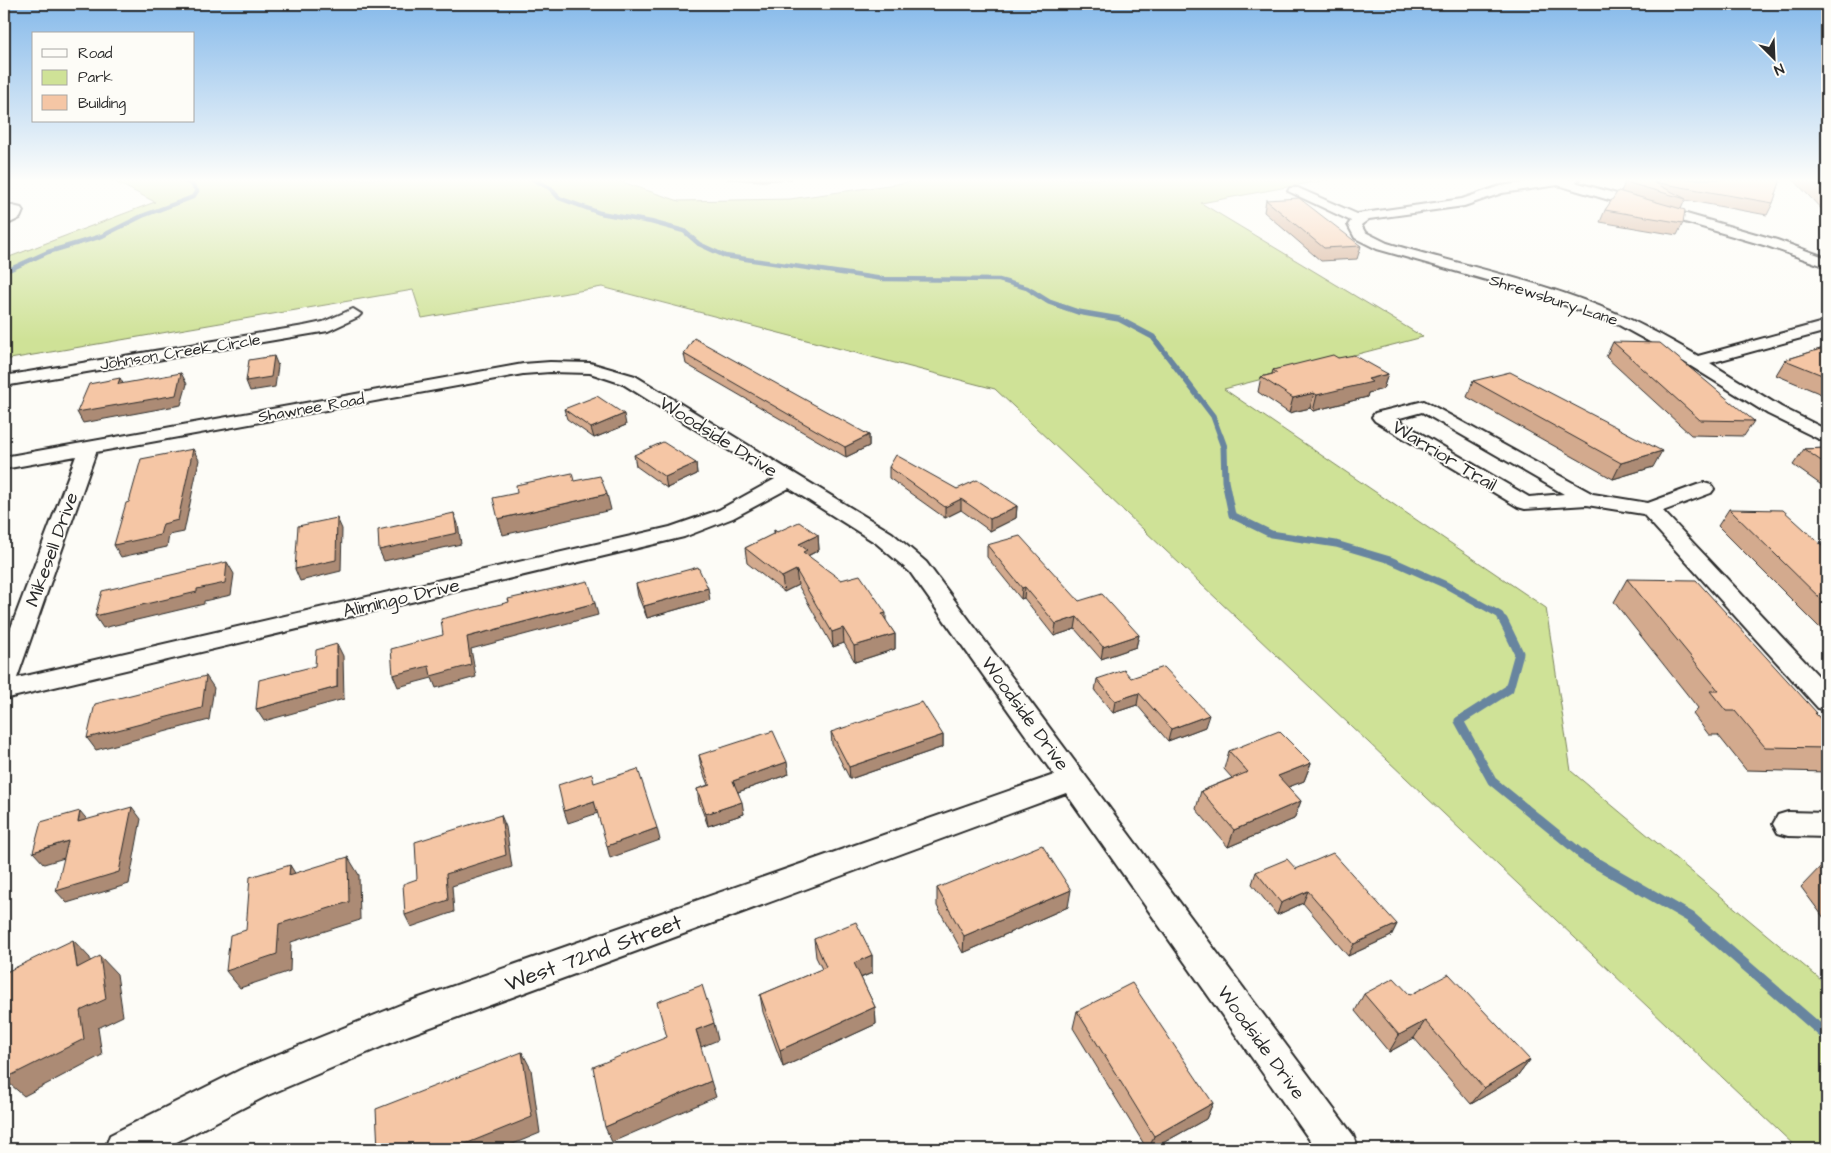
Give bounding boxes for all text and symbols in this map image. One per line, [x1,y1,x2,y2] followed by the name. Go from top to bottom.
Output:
[32,32,195,122] legend
[1748,32,1798,82] north arrow
[78,43,113,64] text: Road
[1771,58,1787,80] text: N
[78,67,113,88] text: Park
[78,93,126,115] text: Building
[1486,269,1621,332] street label: Shrewsbury Lane
[98,328,262,376] street label: Johnson Creek Circle
[256,388,366,428] street label: Shawnee Road
[654,390,783,484] street label: Woodside Drive
[1387,414,1502,498] street label: Warrior Trail
[19,489,86,610] street label: Mikesell Drive
[340,572,463,626] street label: Alimingo Drive
[974,651,1075,776] street label: Woodside Drive
[501,907,687,1000] street label: West 72nd Street
[1210,980,1311,1105] street label: Woodside Drive

